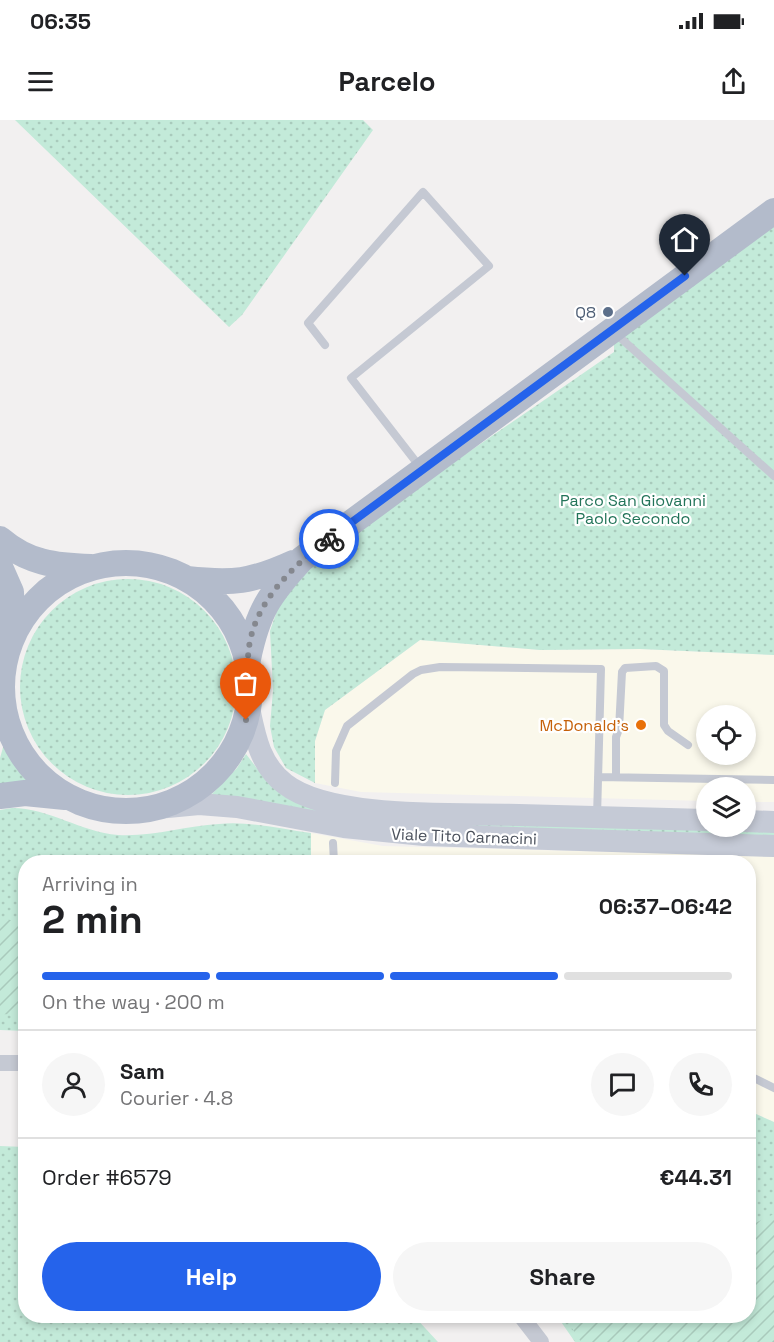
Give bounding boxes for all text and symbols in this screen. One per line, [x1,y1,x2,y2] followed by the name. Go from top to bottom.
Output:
[30,7,91,35] text: 06:35
[339,64,435,99] text: Parcelo
[24,65,57,98] icon: menu
[717,65,750,98] icon: share
[659,214,710,276] pin
[668,223,701,256] icon: home
[575,302,596,323] place label: Q8
[601,305,615,319] marker: Q8
[560,490,706,529] park label: Parco San Giovanni Paolo Secondo
[299,509,359,569] courier
[313,523,346,556] icon: bike
[220,658,271,720] pin
[229,667,262,700] icon: bag
[696,705,756,837] map controls
[696,705,756,765] button: locate
[539,715,629,736] place label: McDonald's
[634,718,648,732] marker: McDonald's
[696,777,756,837] button: layers
[391,823,537,850] street label: Viale Tito Carnacini
[42,871,138,897] text: Arriving in
[599,892,732,920] text: 06:37–06:42
[42,895,143,944] text: 2 min
[42,989,225,1015] text: On the way · 200 m
[42,1053,105,1116] button: person
[591,1053,654,1116] button: chat
[669,1053,732,1116] button: phone
[120,1057,165,1085] text: Sam
[120,1085,233,1111] text: Courier · 4.8
[42,1163,172,1191] text: Order #6579
[660,1163,732,1191] text: €44.31
[42,1242,381,1311] button: Help
[393,1242,732,1311] button: Share

